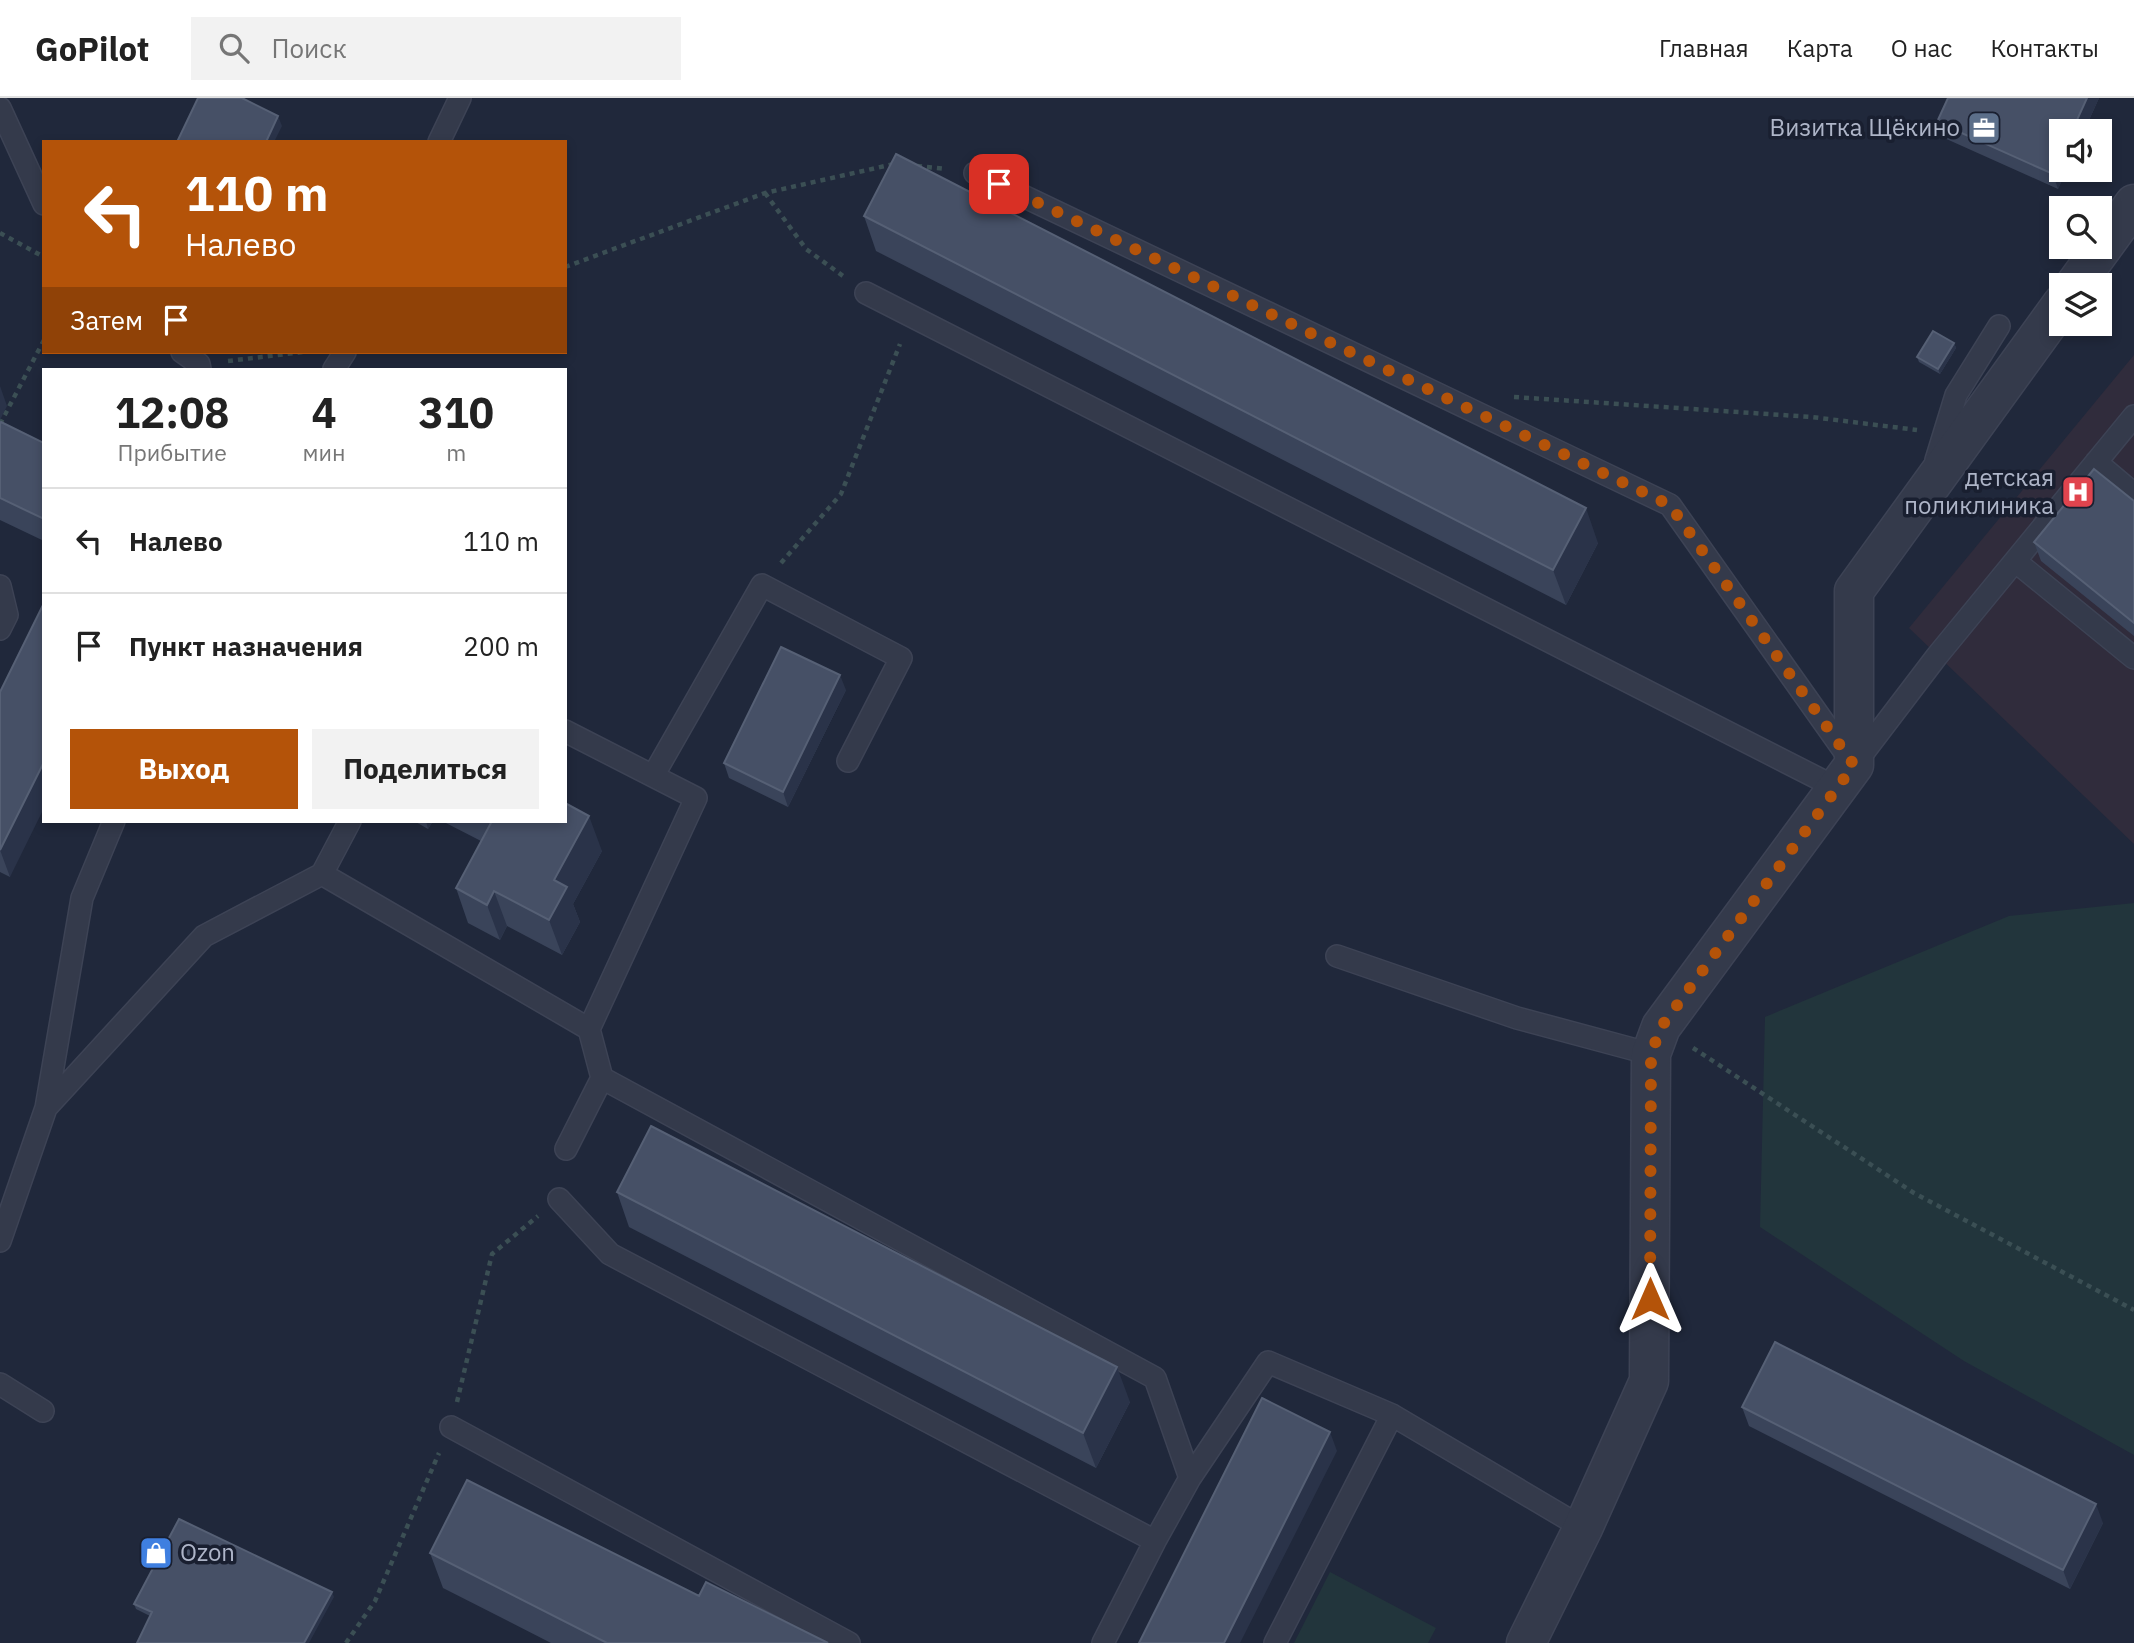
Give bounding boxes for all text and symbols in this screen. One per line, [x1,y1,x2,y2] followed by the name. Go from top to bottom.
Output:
[191,17,681,80] search box
[35,27,149,70] text: GoPilot
[215,29,253,67] icon: search
[271,31,347,65] text: Поиск
[1659,32,1749,64] text: Главная
[1787,32,1853,64] text: Карта
[1891,32,1952,64] text: О нас
[1990,32,2099,64] text: Контакты
[1965,109,2003,147] office icon: Визитка Щёкино
[1770,111,1960,143] place label: Визитка Щёкино
[2049,119,2112,336] map controls
[2049,119,2112,182] button: sound
[969,154,1029,214] pin
[185,161,329,224] text: 110 m
[980,165,1018,203] icon: arrive
[70,168,161,259] icon: left
[2049,196,2112,259] button: search
[185,223,296,265] text: Налево
[2049,273,2112,336] button: layers
[157,301,195,339] icon: arrive
[70,303,143,337] text: Затем
[115,385,230,440] text: 12:08
[311,385,337,440] text: 4
[418,385,494,440] text: 310
[118,437,227,467] text: Прибытие
[302,437,346,467] text: мин
[446,437,466,467] text: m
[1904,461,2054,521] place label: детская поликлиника
[2059,473,2097,511] hospital icon: детская поликлиника
[70,522,108,560] icon: left
[129,524,223,558] text: Налево
[463,524,539,558] text: 110 m
[70,627,108,665] icon: arrive
[129,629,363,663] text: Пункт назначения
[463,629,539,663] text: 200 m
[70,729,298,809] button: Выход
[312,729,539,809] button: Поделиться
[1613,1262,1687,1336] position arrow
[137,1534,175,1572] shop icon: Ozon
[180,1536,235,1568] place label: Ozon

